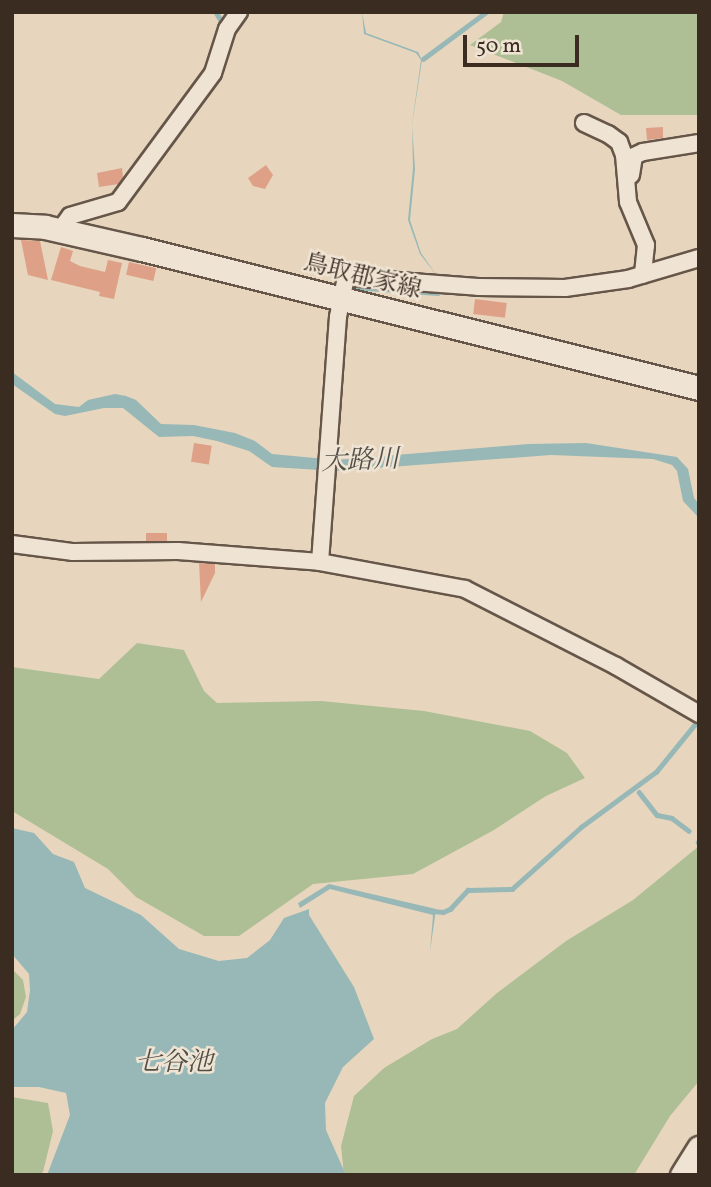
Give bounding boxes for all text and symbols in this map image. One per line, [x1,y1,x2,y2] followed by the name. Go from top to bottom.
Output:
[466,21,582,65] scale bar
[476,32,521,61] text: 50 m
[300,250,424,306] street label: 鳥取郡家線
[320,445,400,479] water label: 大路川
[135,1048,213,1080] water label: 七谷池

